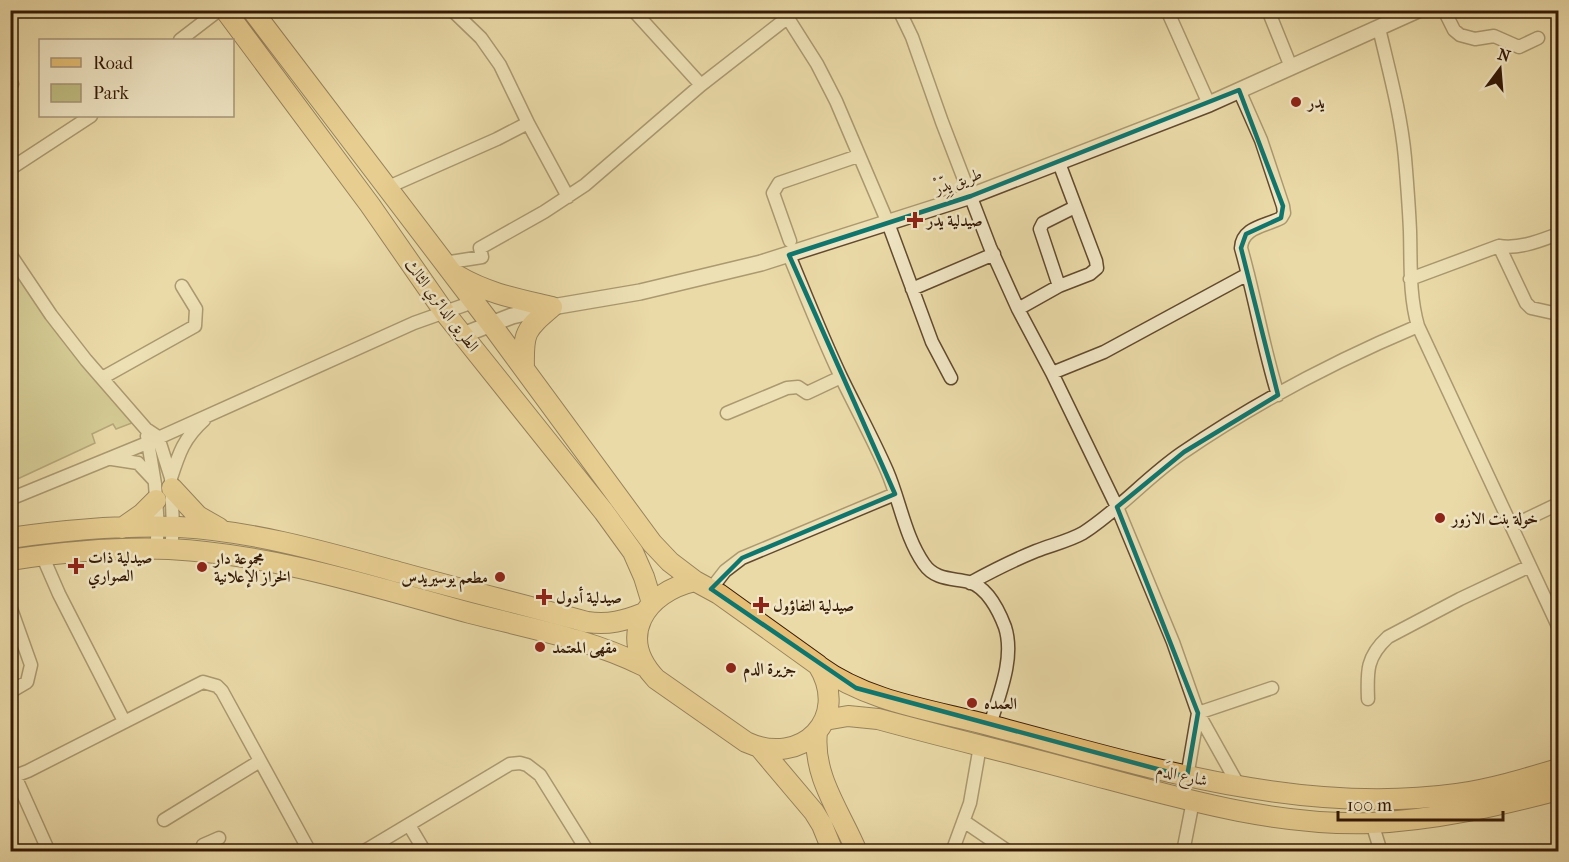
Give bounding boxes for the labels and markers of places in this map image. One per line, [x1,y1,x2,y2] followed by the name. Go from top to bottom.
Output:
[1306,93,1325,112] place label: يدر
[1289,95,1303,109] marker: يدر
[925,211,983,230] place label: صيدلية يدر
[908,213,922,227] marker: صيدلية يدر
[1450,509,1538,529] place label: خولة بنت الازور
[1433,511,1447,525] marker: خولة بنت الازور
[88,548,152,589] place label: صيدلية ذات الصواري
[212,549,291,588] place label: مجموعة دار الخراز اﻹعلانية
[69,559,83,573] marker: صيدلية ذات الصواري
[195,560,209,574] marker: مجموعة دار الخراز اﻹعلانية
[401,568,488,592] place label: مطعم يوسيريدس
[493,570,507,584] marker: مطعم يوسيريدس
[556,586,622,607] place label: صيدلية أدول
[537,590,551,604] marker: صيدلية أدول
[773,596,854,615] place label: صيدلية التفاؤول
[754,598,768,612] marker: صيدلية التفاؤول
[552,638,617,658] place label: مقهى المعتمد
[533,640,547,654] marker: مقهى المعتمد
[743,659,796,683] place label: جزيرة الدم
[724,661,738,675] marker: جزيرة الدم
[984,694,1017,713] place label: العمده
[965,696,979,710] marker: العمده

